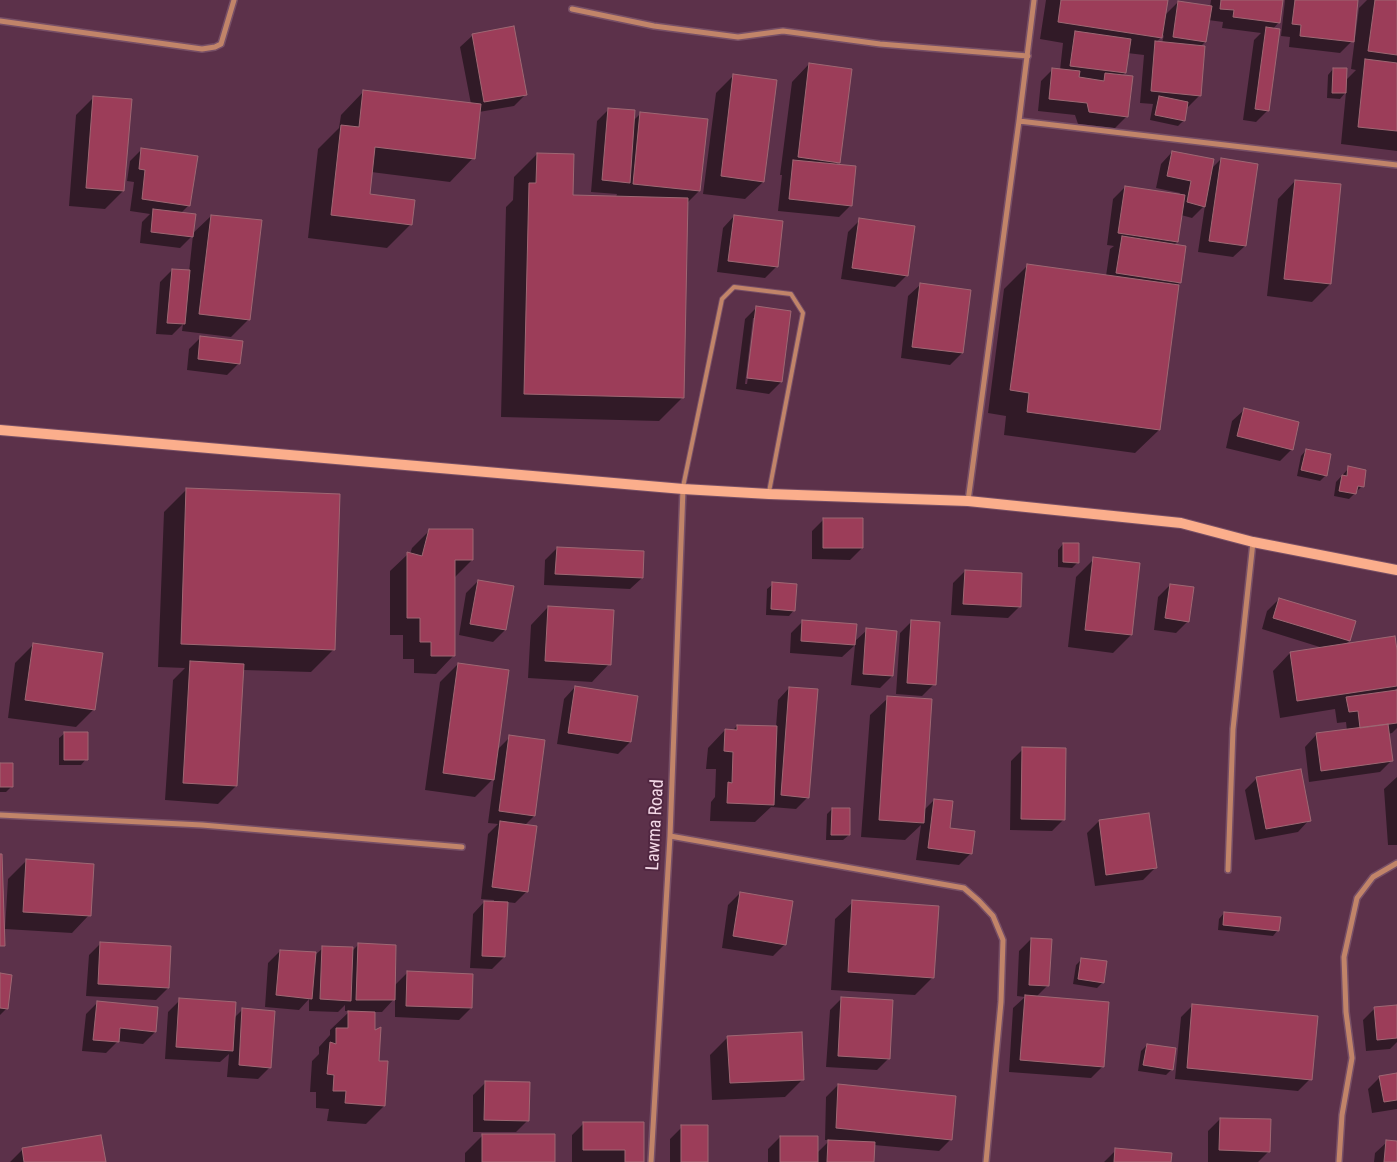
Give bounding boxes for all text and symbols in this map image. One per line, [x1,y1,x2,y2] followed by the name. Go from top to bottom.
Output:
[643,779,669,871] street label: Lawma Road

